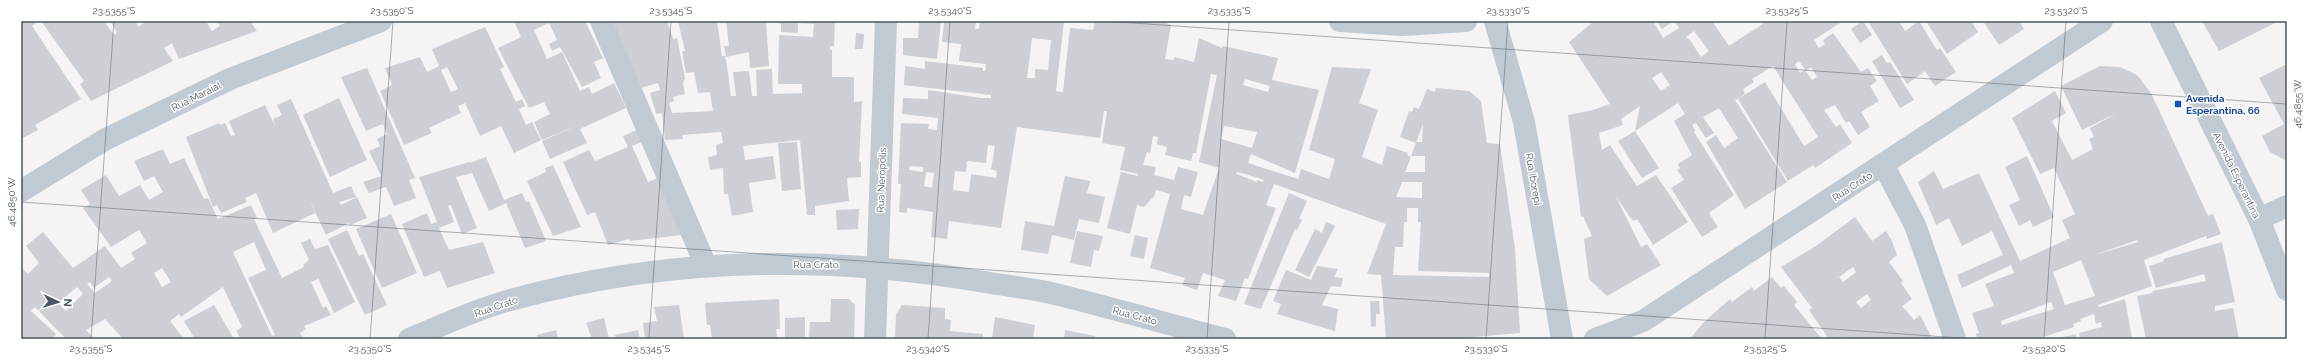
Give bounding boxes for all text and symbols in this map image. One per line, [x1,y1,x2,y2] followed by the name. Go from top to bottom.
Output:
[93,5,135,16] text: 23.5355°S
[370,5,414,16] text: 23.5350°S
[650,5,692,16] text: 23.5345°S
[928,5,972,16] text: 23.5340°S
[1208,5,1250,16] text: 23.5335°S
[1486,5,1530,16] text: 23.5330°S
[1766,5,1808,16] text: 23.5325°S
[2044,5,2088,16] text: 23.5320°S
[2292,79,2303,128] text: 46.4855°W
[170,80,223,113] street label: Rua Maraial
[2186,93,2260,116] place label: Avenida Esperantina, 66
[2173,99,2183,109] marker: Avenida Esperantina, 66
[2211,130,2262,220] street label: Avenida Esperantina
[875,147,888,213] street label: Rua Nerópolis
[1524,152,1543,206] street label: Rua Iborepi
[1830,169,1874,203] street label: Rua Crato
[6,177,17,227] text: 46.4850°W
[793,259,839,270] street label: Rua Crato
[38,282,78,322] north arrow
[473,294,519,319] street label: Rua Crato
[61,298,74,307] text: N
[1112,304,1158,327] street label: Rua Crato
[70,343,112,354] text: 23.5355°S
[348,343,392,354] text: 23.5350°S
[628,343,670,354] text: 23.5345°S
[906,343,950,354] text: 23.5340°S
[1186,343,1228,354] text: 23.5335°S
[1464,343,1508,354] text: 23.5330°S
[1744,343,1786,354] text: 23.5325°S
[2022,343,2066,354] text: 23.5320°S

